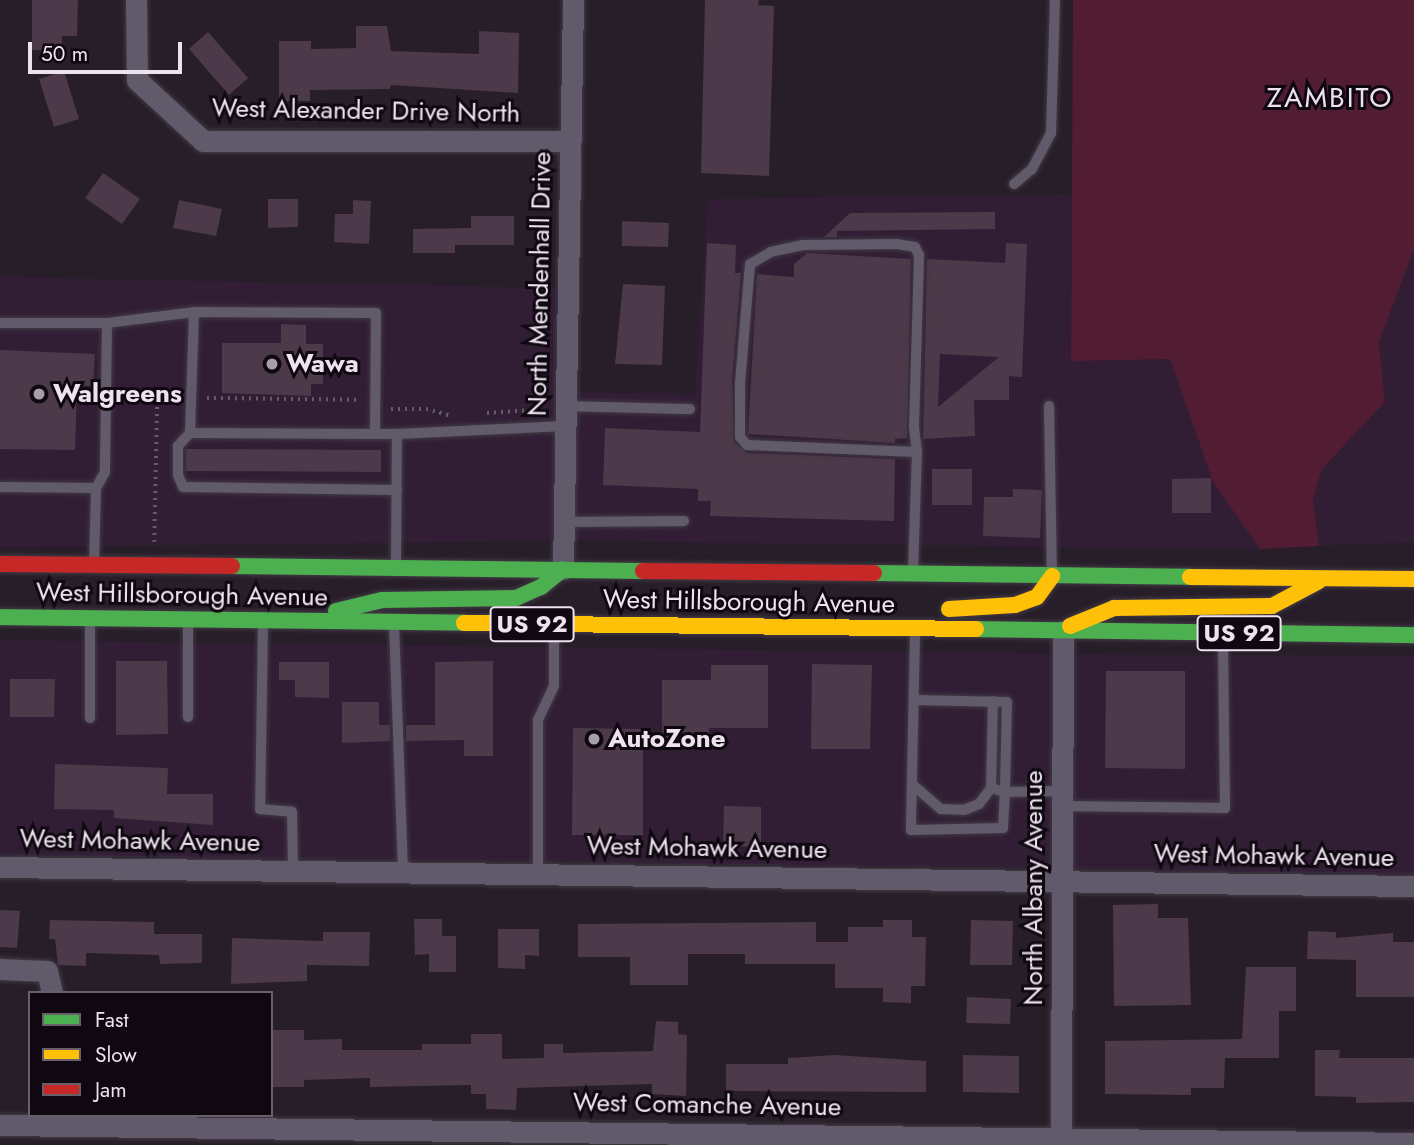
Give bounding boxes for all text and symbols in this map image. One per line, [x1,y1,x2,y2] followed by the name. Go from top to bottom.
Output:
[32,28,186,72] scale bar
[41,39,88,69] text: 50 m
[1268,81,1392,115] district label: ZAMBITO
[212,93,520,129] street label: West Alexander Drive North
[522,151,558,417] street label: North Mendenhall Drive
[286,348,359,380] place label: Wawa
[264,356,280,372] marker: Wawa
[53,378,182,410] place label: Walgreens
[31,386,47,402] marker: Walgreens
[36,577,328,613] street label: West Hillsborough Avenue
[603,584,895,620] street label: West Hillsborough Avenue
[488,604,576,644] road number: US 92
[1195,612,1283,654] road number: US 92
[608,723,726,755] place label: AutoZone
[586,731,602,747] marker: AutoZone
[1018,770,1050,1006] street label: North Albany Avenue
[19,823,261,859] street label: West Mohawk Avenue
[586,830,828,866] street label: West Mohawk Avenue
[1153,838,1395,874] street label: West Mohawk Avenue
[28,991,273,1117] legend
[95,1005,128,1035] text: Fast
[95,1040,137,1070] text: Slow
[95,1075,127,1105] text: Jam
[573,1087,841,1123] street label: West Comanche Avenue

